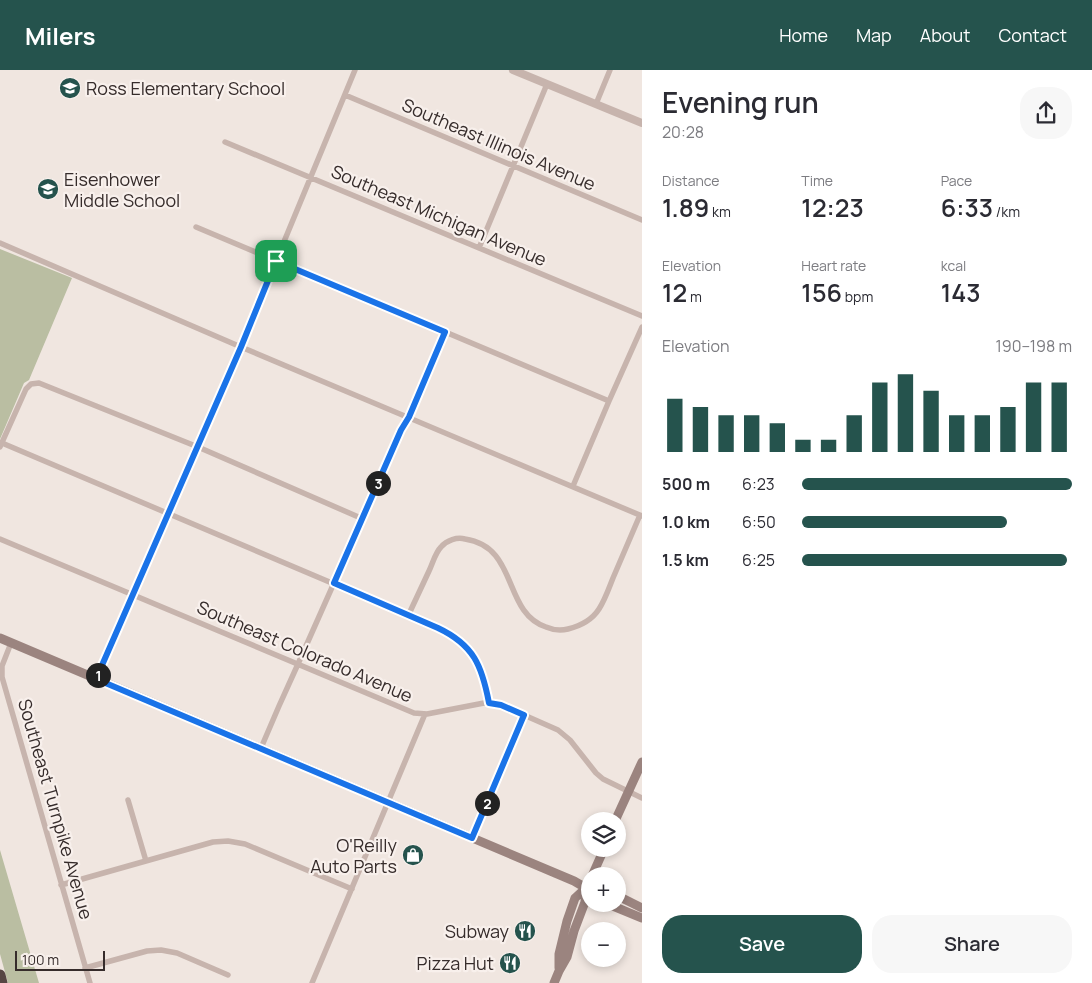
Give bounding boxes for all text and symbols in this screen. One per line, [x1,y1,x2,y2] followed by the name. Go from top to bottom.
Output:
[25,19,96,52] text: Milers
[779,23,828,47] text: Home
[856,23,892,47] text: Map
[920,23,970,47] text: About
[998,23,1067,47] text: Contact
[58,76,82,100] school or university icon: Ross Elementary School
[86,76,285,100] place label: Ross Elementary School
[662,83,819,121] text: Evening run
[1020,87,1072,139] button: share
[399,92,599,196] street label: Southeast Illinois Avenue
[662,121,704,143] text: 20:28
[328,159,550,271] street label: Southeast Michigan Avenue
[64,167,180,212] place label: Eisenhower Middle School
[662,171,719,190] text: Distance
[801,171,833,190] text: Time
[941,171,972,190] text: Pace
[36,177,60,201] school or university icon: Eisenhower Middle School
[662,190,709,225] text: 1.89
[801,190,864,225] text: 12:23
[941,190,993,225] text: 6:33
[709,202,731,221] text: km
[993,202,1020,221] text: /km
[255,240,297,282] pin
[262,247,290,275] icon: arrive
[662,256,721,275] text: Elevation
[801,256,866,275] text: Heart rate
[941,256,966,275] text: kcal
[662,275,687,310] text: 12
[801,275,842,310] text: 156
[941,275,981,310] text: 143
[687,287,702,306] text: m
[842,287,873,306] text: bpm
[662,335,730,357] text: Elevation
[996,335,1072,357] text: 190–198 m
[366,470,390,496] pin: 3
[662,473,710,495] text: 500 m
[742,473,775,495] text: 6:23
[374,474,383,493] text: 3
[662,511,710,533] text: 1.0 km
[742,511,776,533] text: 6:50
[662,549,709,571] text: 1.5 km
[742,549,775,571] text: 6:25
[194,595,416,707] street label: Southeast Colorado Avenue
[86,662,110,688] pin: 1
[95,666,102,685] text: 1
[13,696,99,922] street label: Southeast Turnpike Avenue
[474,790,500,816] pin: 2
[483,794,492,813] text: 2
[581,812,626,967] map controls
[581,812,626,857] button: layers
[310,833,398,878] place label: O'Reilly Auto Parts
[401,843,425,867] shop icon: O'Reilly Auto Parts
[581,867,626,912] button: +
[662,915,862,973] button: Save
[872,915,1072,973] button: Share
[445,919,509,943] place label: Subway
[513,919,537,943] restaurant icon: Subway
[581,922,626,967] button: −
[15,948,105,971] scale bar
[22,950,59,969] text: 100 m
[417,951,494,975] place label: Pizza Hut
[498,951,522,975] restaurant icon: Pizza Hut

